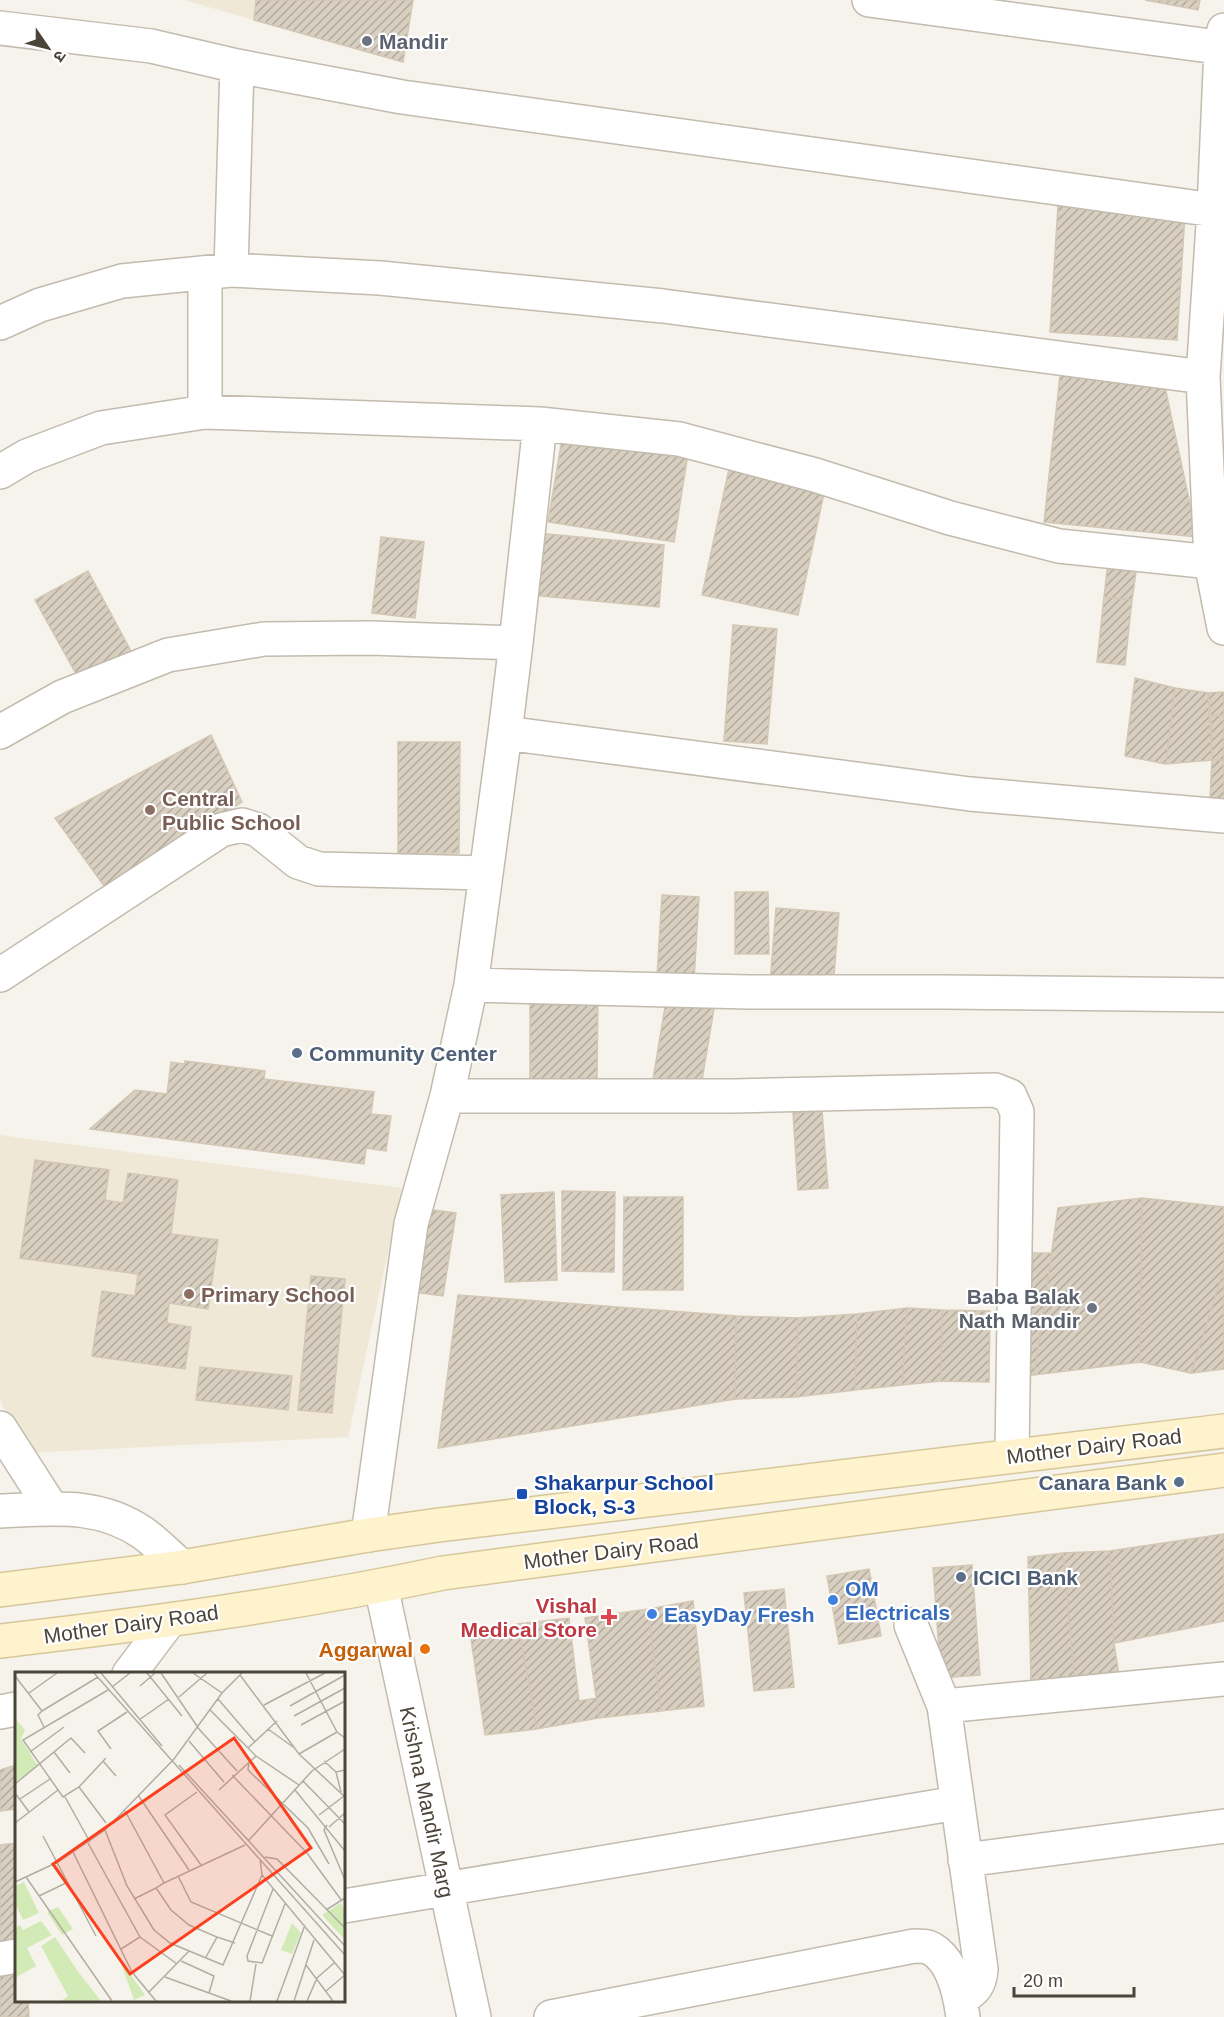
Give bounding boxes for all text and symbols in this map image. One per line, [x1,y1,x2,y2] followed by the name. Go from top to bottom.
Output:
[18,18,78,78] north arrow
[379,30,448,53] place label: Mandir
[360,34,374,48] marker: Mandir
[50,48,70,66] text: उ
[162,787,301,834] place label: Central Public School
[143,803,157,817] marker: Central Public School
[309,1042,497,1065] place label: Community Center
[290,1046,304,1060] marker: Community Center
[201,1283,355,1306] place label: Primary School
[959,1285,1080,1332] place label: Baba Balak Nath Mandir
[182,1287,196,1301] marker: Primary School
[1085,1301,1099,1315] marker: Baba Balak Nath Mandir
[1005,1424,1183,1468] street label: Mother Dairy Road
[534,1471,714,1518] place label: Shakarpur School Block, S-3
[1039,1471,1167,1494] place label: Canara Bank
[1172,1475,1186,1489] marker: Canara Bank
[515,1487,529,1501] marker: Shakarpur School Block, S-3
[522,1529,700,1573] street label: Mother Dairy Road
[973,1566,1078,1589] place label: ICICI Bank
[954,1570,968,1584] marker: ICICI Bank
[845,1577,950,1624] place label: OM Electricals
[826,1593,840,1607] marker: OM Electricals
[460,1594,597,1641] place label: Vishal Medical Store
[42,1600,220,1648] street label: Mother Dairy Road
[664,1603,815,1626] place label: EasyDay Fresh
[645,1607,659,1621] marker: EasyDay Fresh
[602,1610,616,1624] marker: Vishal Medical Store
[318,1638,413,1661] place label: Aggarwal
[418,1642,432,1656] marker: Aggarwal
[15,1672,345,2002] inset map
[395,1704,459,1900] street label: Krishna Mandir Marg
[1014,1960,1134,1998] scale bar
[1023,1971,1063,1991] text: 20 m

